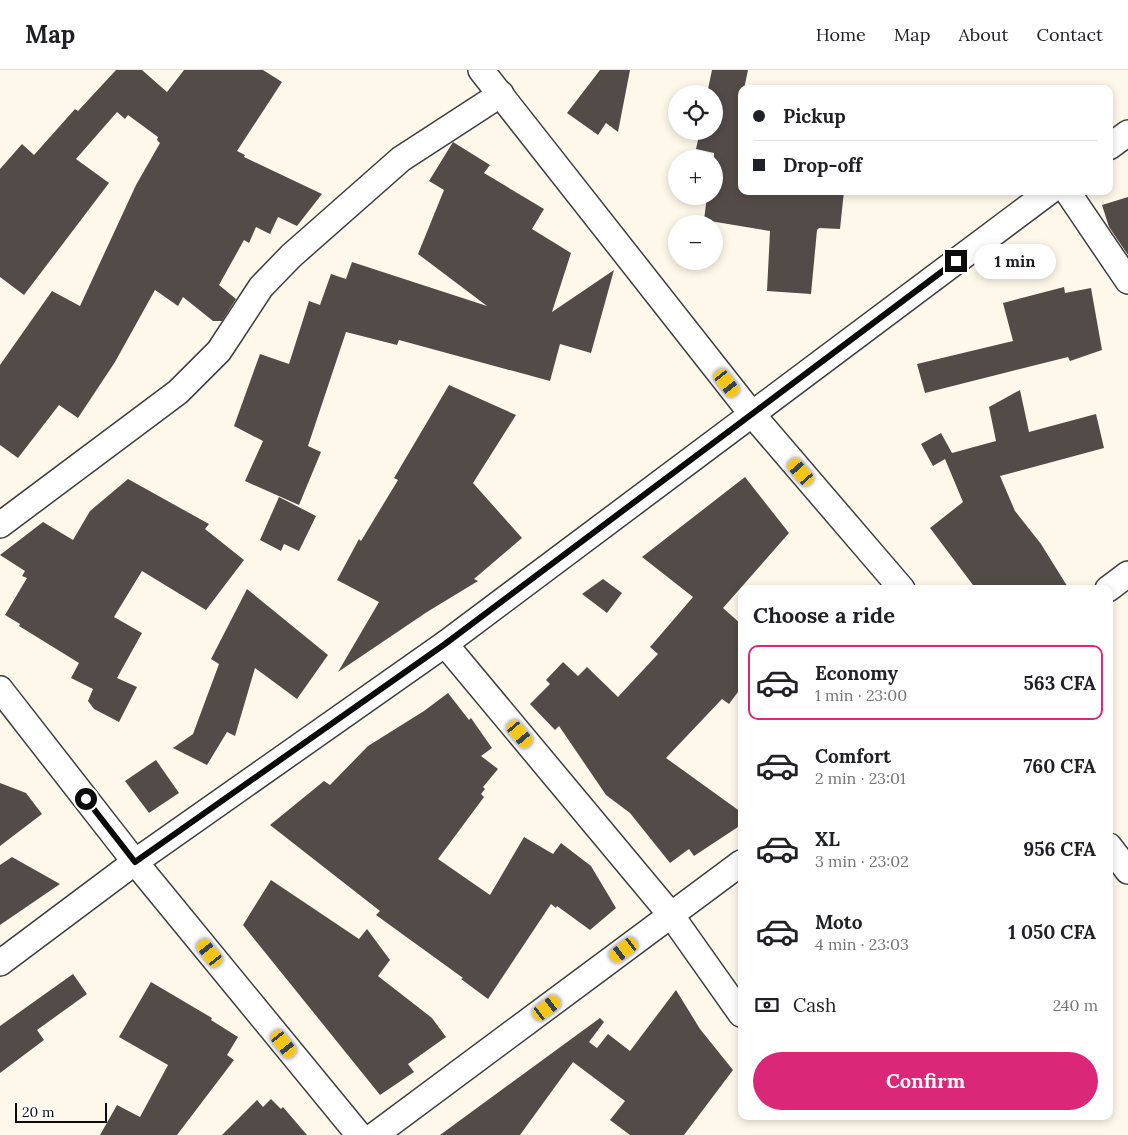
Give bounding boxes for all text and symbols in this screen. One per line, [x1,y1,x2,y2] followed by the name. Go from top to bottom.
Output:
[25,19,75,50] text: Map
[816,23,866,46] text: Home
[894,23,930,46] text: Map
[958,23,1008,46] text: About
[1036,23,1103,46] text: Contact
[668,85,723,270] map controls
[668,85,723,140] button: locate
[783,104,846,128] text: Pickup
[668,150,723,205] button: +
[783,153,862,177] text: Drop-off
[668,215,723,270] button: −
[974,244,1056,278] callout: 1 min
[945,250,967,272] route end
[995,251,1035,271] text: 1 min
[711,367,742,399] car
[785,456,816,488] car
[753,601,895,629] text: Choose a ride
[755,660,800,705] icon: car
[815,661,898,685] text: Economy
[1024,671,1096,695] text: 563 CFA
[815,685,907,705] text: 1 min · 23:00
[504,718,535,750] car
[755,743,800,788] icon: car
[815,744,891,768] text: Comfort
[1023,754,1096,778] text: 760 CFA
[815,768,906,788] text: 2 min · 23:01
[75,788,97,810] route start
[755,826,800,871] icon: car
[815,827,840,851] text: XL
[1023,837,1096,861] text: 956 CFA
[815,851,909,871] text: 3 min · 23:02
[755,909,800,954] icon: car
[815,910,862,934] text: Moto
[1008,920,1096,944] text: 1 050 CFA
[815,934,909,954] text: 4 min · 23:03
[607,935,640,965] car
[194,937,225,969] car
[753,991,781,1019] icon: cash
[530,993,563,1023] car
[793,993,836,1017] text: Cash
[1053,995,1098,1015] text: 240 m
[268,1028,299,1060] car
[753,1052,1098,1110] button: Confirm
[15,1100,108,1123] scale bar
[22,1103,54,1121] text: 20 m

